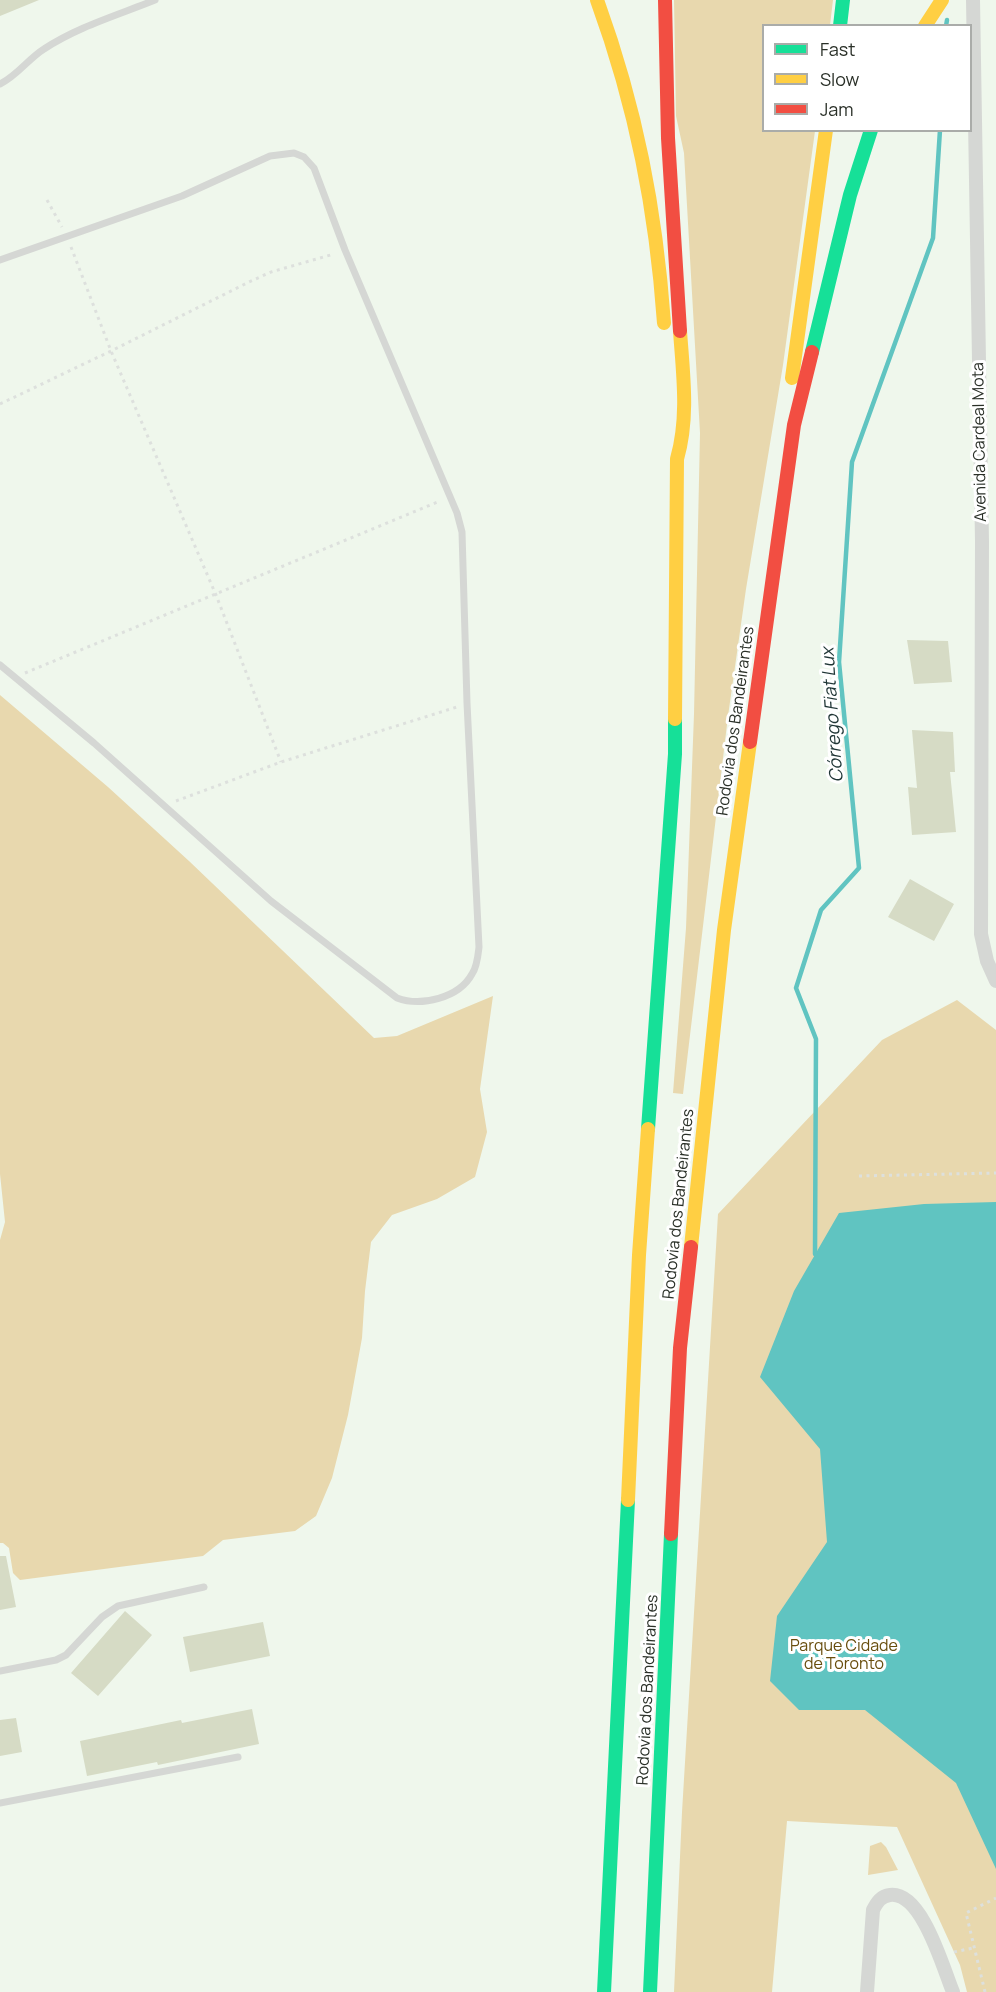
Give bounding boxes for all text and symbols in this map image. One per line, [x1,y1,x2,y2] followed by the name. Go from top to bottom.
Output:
[762,24,972,132] legend
[820,37,855,61] text: Fast
[820,67,859,91] text: Slow
[820,97,854,121] text: Jam
[969,362,991,522] street label: Avenida Cardeal Mota
[713,625,759,817] street label: Rodovia dos Bandeirantes
[818,647,848,783] water label: Córrego Fiat Lux
[659,1108,699,1300] street label: Rodovia dos Bandeirantes
[633,1594,663,1786] street label: Rodovia dos Bandeirantes
[790,1637,898,1675] park label: Parque Cidade de Toronto

